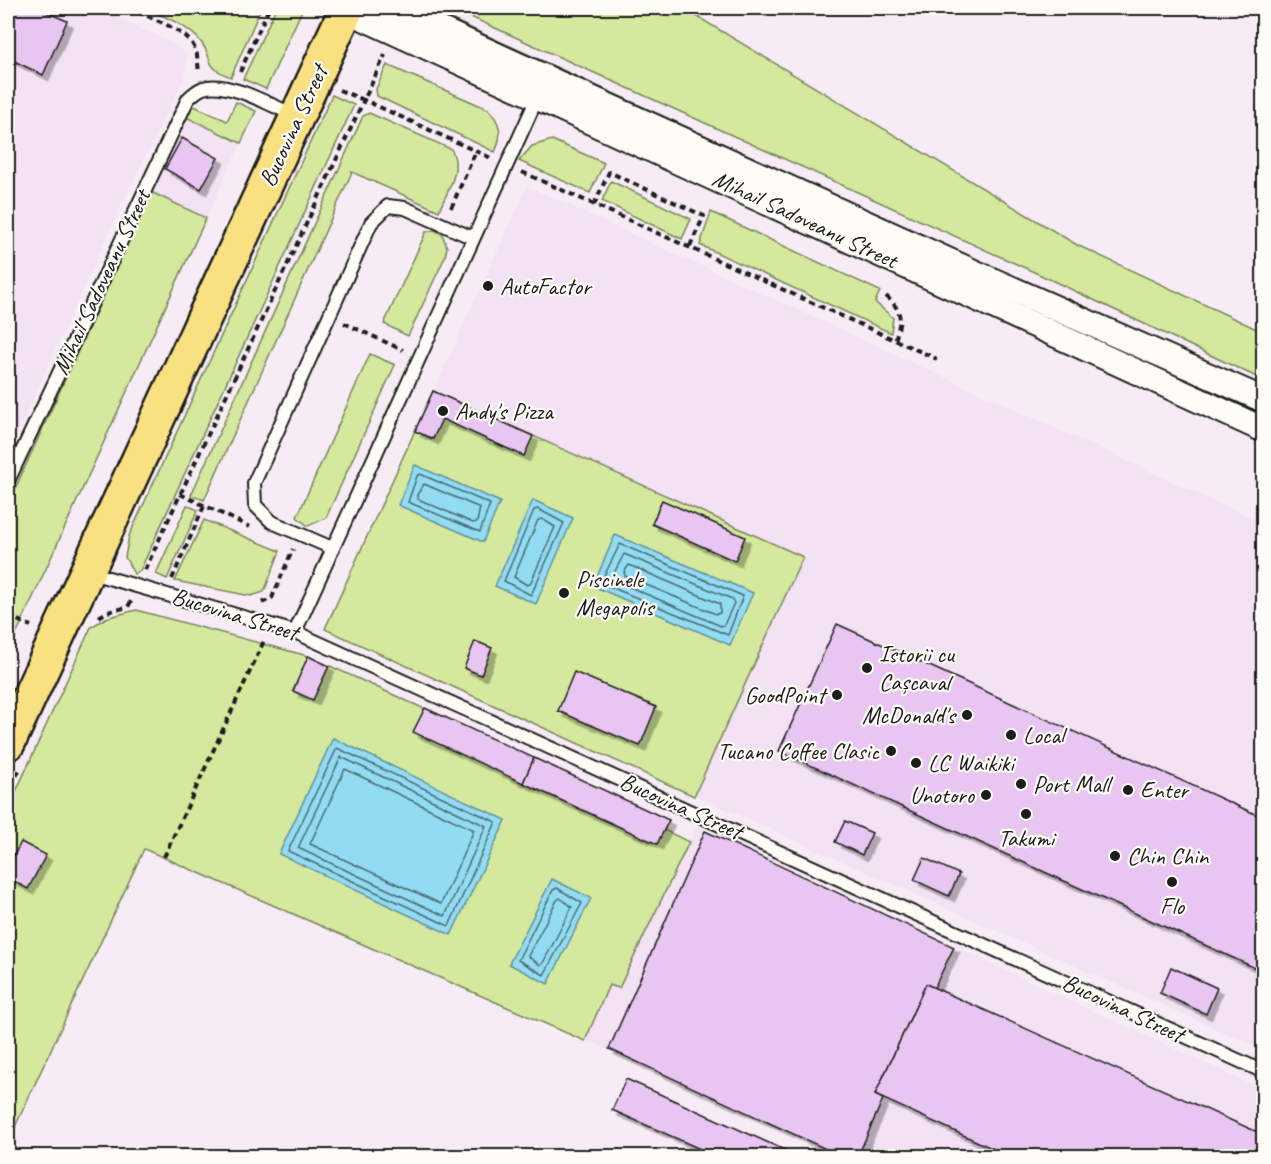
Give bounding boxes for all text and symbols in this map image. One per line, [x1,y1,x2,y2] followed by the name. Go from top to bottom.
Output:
[252,58,335,191] street label: Bucovina Street
[708,163,904,276] street label: Mihail Sadoveanu Street
[45,183,158,379] street label: Mihail Sadoveanu Street
[500,271,593,301] place label: AutoFactor
[481,279,495,293] marker: AutoFactor
[455,396,554,426] place label: Andy's Pizza
[436,404,450,418] marker: Andy's Pizza
[576,564,656,622] place label: Piscinele Megapolis
[168,581,305,648] street label: Bucovina Street
[557,586,571,600] marker: Piscinele Megapolis
[879,639,956,697] place label: Istorii cu Cașcaval
[860,661,874,675] marker: Istorii cu Cașcaval
[744,680,828,710] place label: GoodPoint
[830,688,844,702] marker: GoodPoint
[862,700,958,730] place label: McDonald's
[960,708,974,722] marker: McDonald's
[1023,720,1068,750] place label: Local
[1004,728,1018,742] marker: Local
[717,736,880,766] place label: Tucano Coffee Clasic
[884,744,898,758] marker: Tucano Coffee Clasic
[928,748,1016,778] place label: LC Waikiki
[909,756,923,770] marker: LC Waikiki
[615,766,749,847] street label: Bucovina Street
[1033,769,1113,799] place label: Port Mall
[1140,775,1190,805] place label: Enter
[1014,777,1028,791] marker: Port Mall
[910,780,976,810] place label: Unotoro
[1121,783,1135,797] marker: Enter
[979,788,993,802] marker: Unotoro
[1019,807,1033,821] marker: Takumi
[998,823,1058,853] place label: Takumi
[1127,841,1210,871] place label: Chin Chin
[1108,849,1122,863] marker: Chin Chin
[1165,875,1179,889] marker: Flo
[1160,891,1185,921] place label: Flo
[1058,967,1191,1050] street label: Bucovina Street

